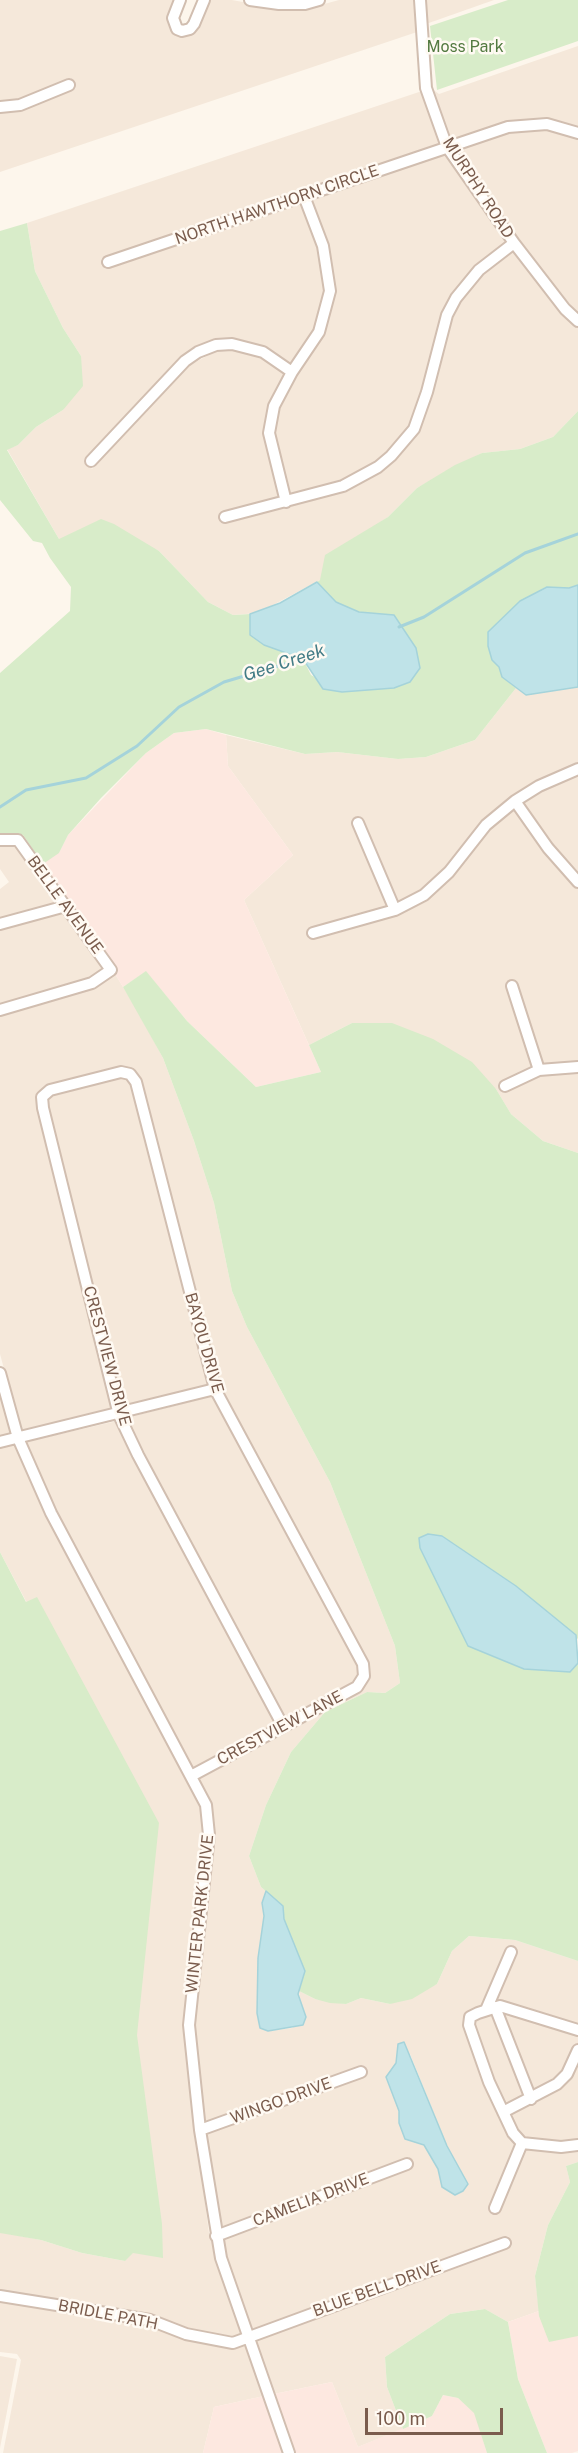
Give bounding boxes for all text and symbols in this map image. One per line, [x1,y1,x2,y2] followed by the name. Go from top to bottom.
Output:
[426,37,504,57] park label: Moss Park
[438,134,518,242] street label: MURPHY ROAD
[173,161,381,249] street label: NORTH HAWTHORN CIRCLE
[240,640,328,686] water label: Gee Creek
[23,852,107,958] street label: BELLE AVENUE
[79,1284,135,1428] street label: CRESTVIEW DRIVE
[180,1290,228,1396] street label: BAYOU DRIVE
[214,1687,346,1769] street label: CRESTVIEW LANE
[182,1834,218,1994] street label: WINTER PARK DRIVE
[228,2074,334,2128] street label: WINGO DRIVE
[250,2169,372,2231] street label: CAMELIA DRIVE
[310,2257,444,2321] street label: BLUE BELL DRIVE
[56,2296,160,2334] street label: BRIDLE PATH
[368,2396,506,2434] scale bar
[376,2408,425,2429] text: 100 m

